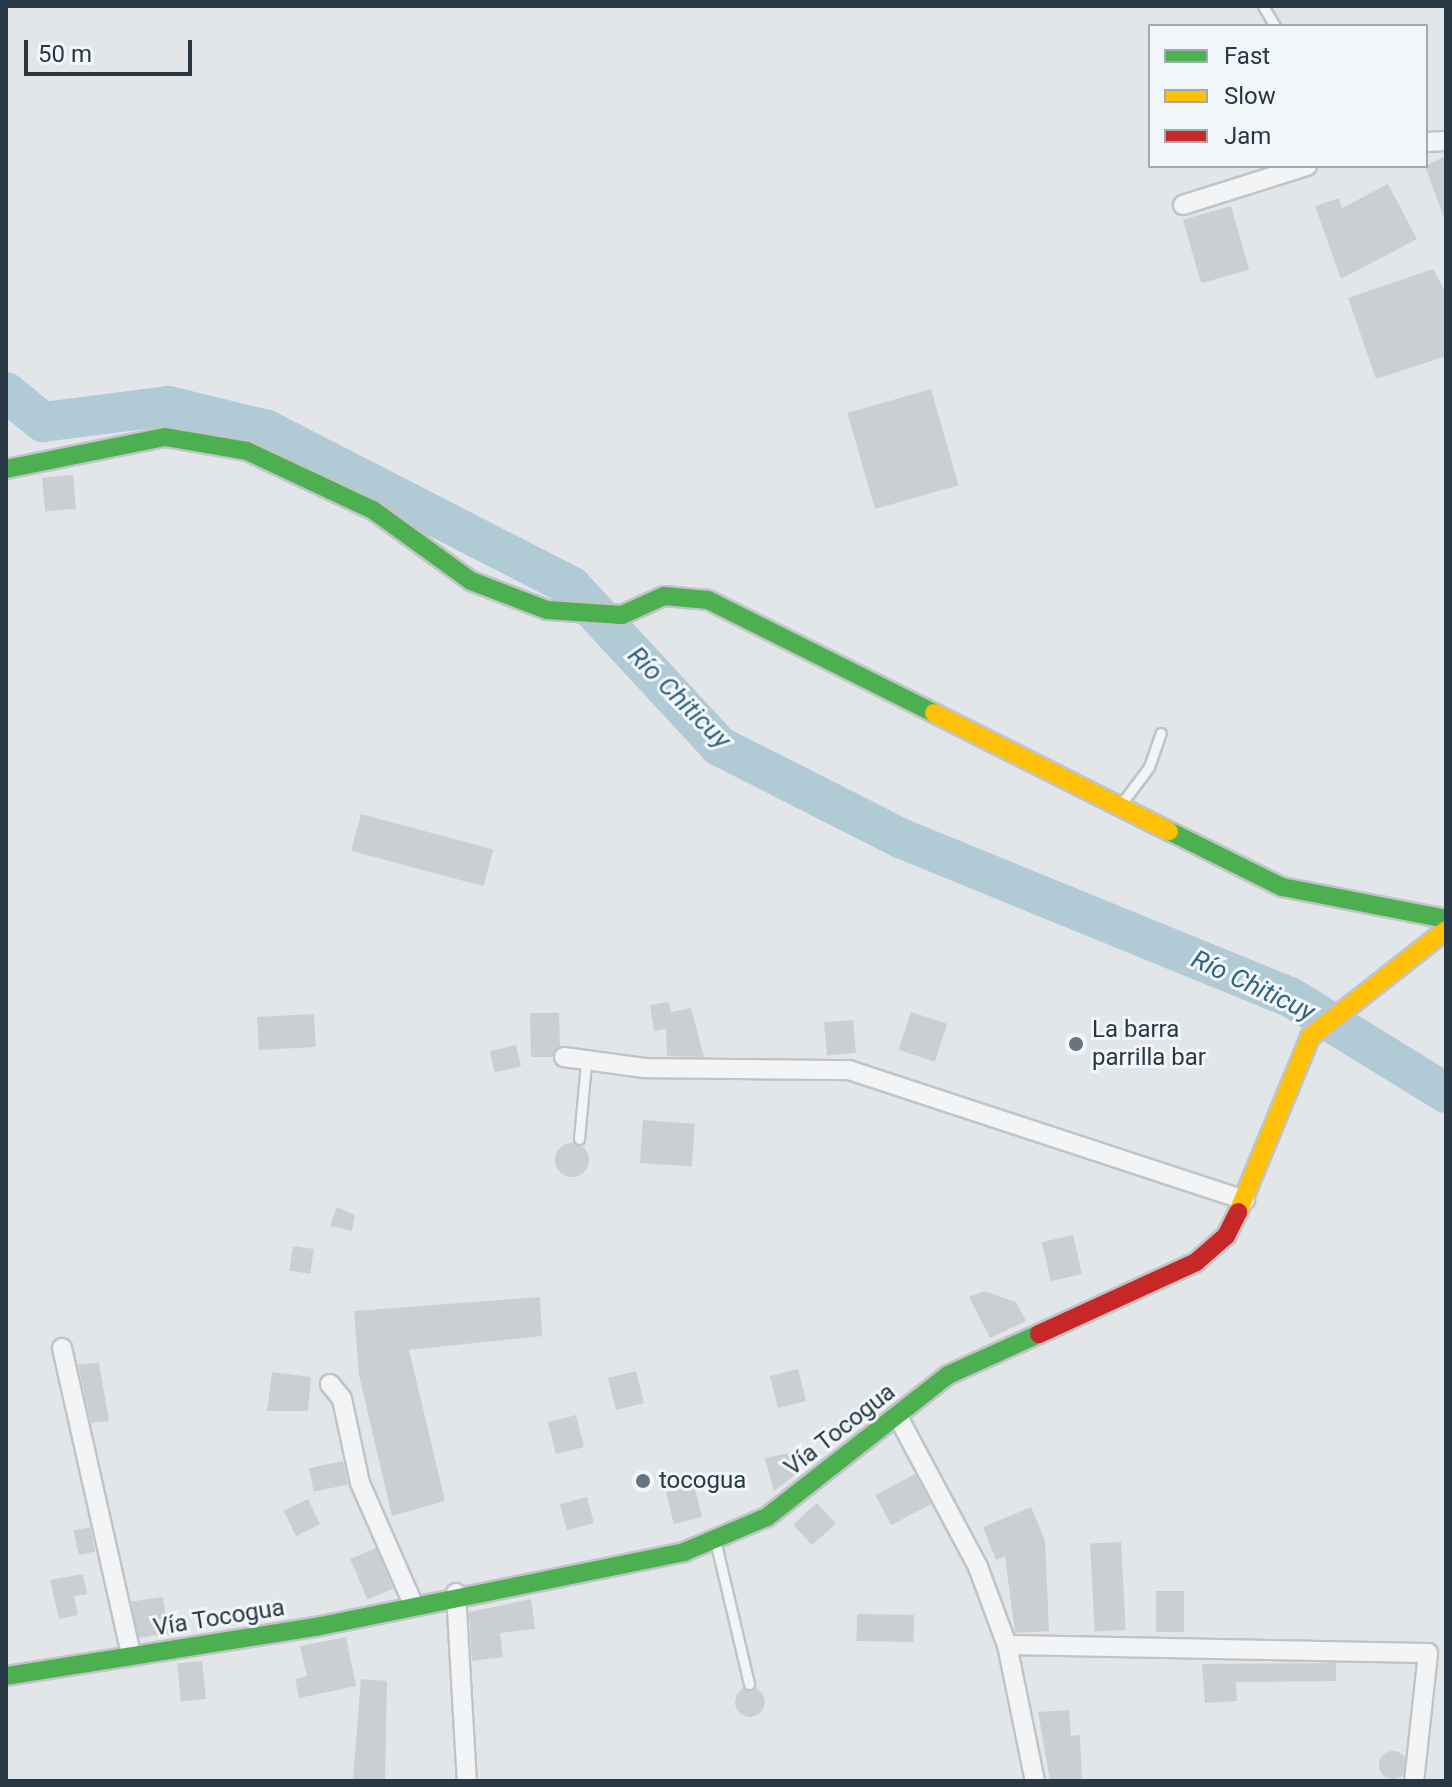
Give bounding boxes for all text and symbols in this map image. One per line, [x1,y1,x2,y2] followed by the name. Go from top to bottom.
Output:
[28,24,196,74] scale bar
[1148,24,1428,168] legend
[38,40,92,68] text: 50 m
[1224,42,1270,70] text: Fast
[1224,82,1276,110] text: Slow
[1224,122,1271,150] text: Jam
[621,640,737,756] water label: Río Chiticuy
[1186,944,1320,1028] water label: Río Chiticuy
[1092,1016,1206,1072] place label: La barra parrilla bar
[1067,1035,1085,1053] marker: La barra parrilla bar
[779,1378,901,1482] street label: Vía Tocogua
[659,1467,746,1495] place label: tocogua
[634,1472,652,1490] marker: tocogua
[151,1593,287,1643] street label: Vía Tocogua

